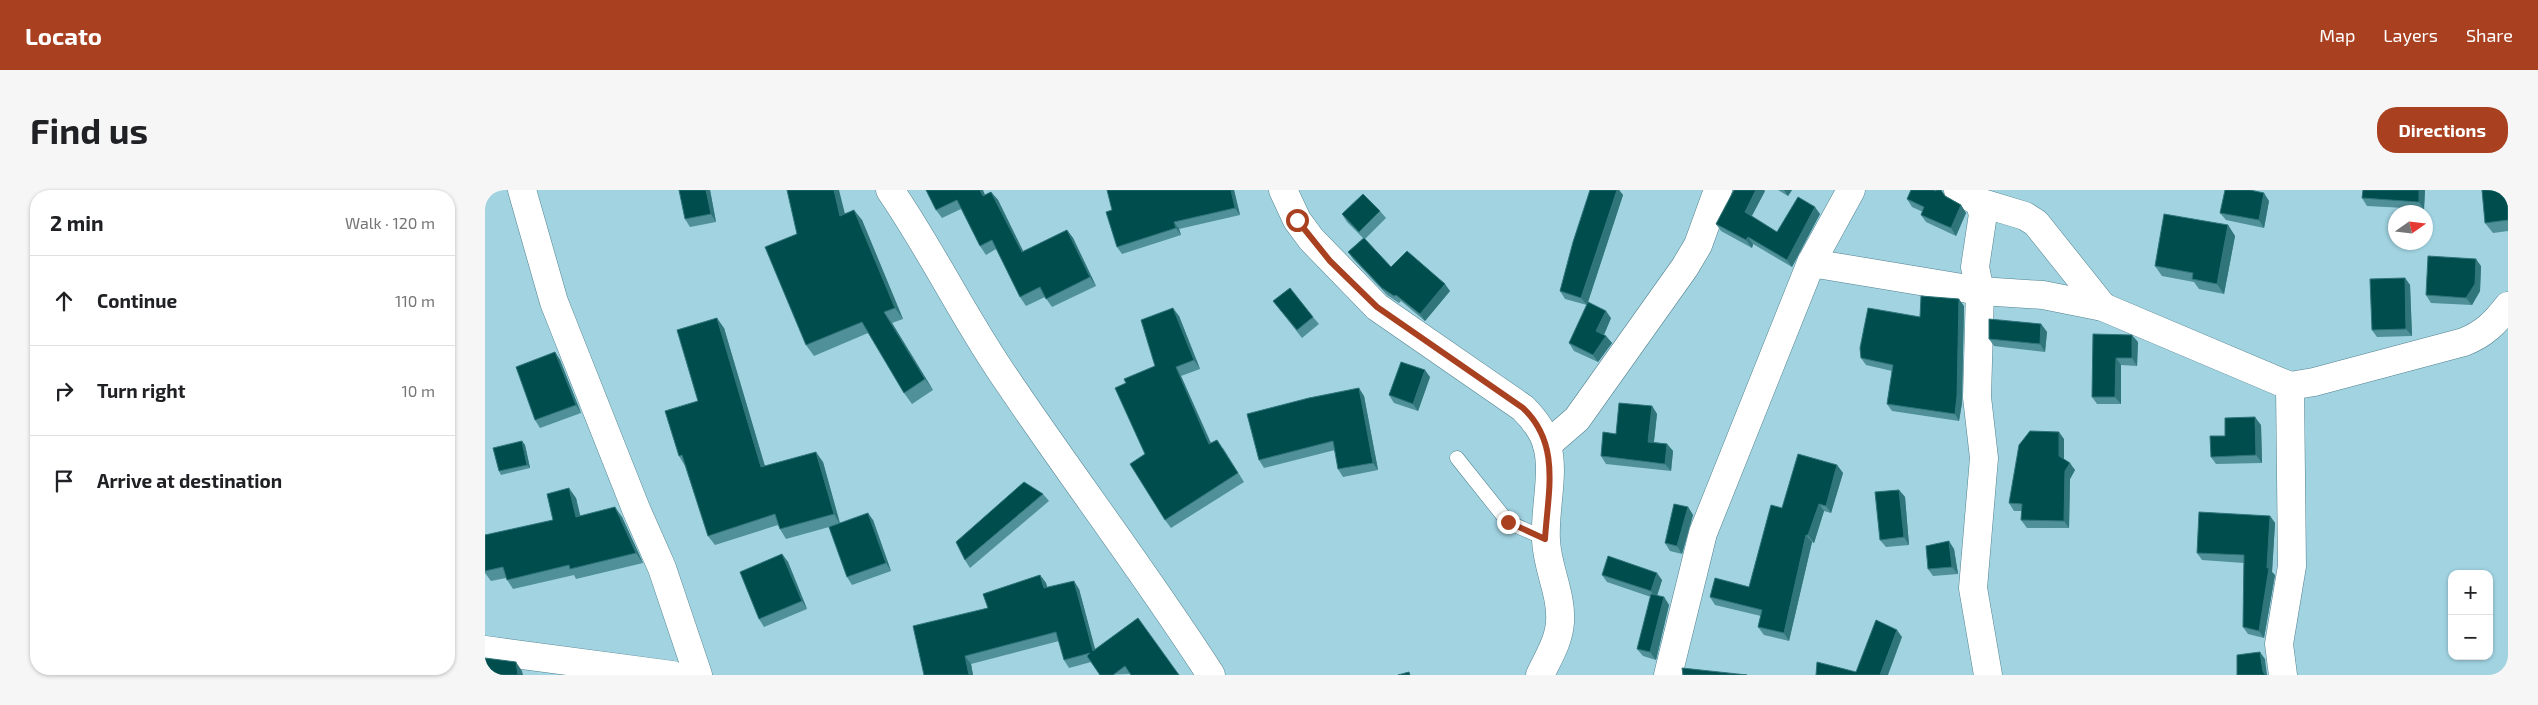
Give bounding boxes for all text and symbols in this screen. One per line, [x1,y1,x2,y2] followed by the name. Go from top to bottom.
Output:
[25,21,102,50] text: Locato
[2319,24,2355,46] text: Map
[2383,24,2438,46] text: Layers
[2466,24,2513,46] text: Share
[2377,107,2508,153] button: Directions
[30,109,148,151] text: Find us
[2388,205,2433,250] north arrow
[1286,209,1309,232] route start
[50,210,104,235] text: 2 min
[345,213,435,232] text: Walk · 120 m
[50,287,78,315] icon: ahead
[97,289,177,312] text: Continue
[395,291,435,310] text: 110 m
[50,377,78,405] icon: right
[97,379,185,402] text: Turn right
[401,381,435,400] text: 10 m
[50,467,78,495] icon: arrive
[97,469,282,492] text: Arrive at destination
[1497,511,1520,534] route end
[2448,570,2493,660] map controls
[2448,570,2493,615] button: +
[2448,615,2493,660] button: −

